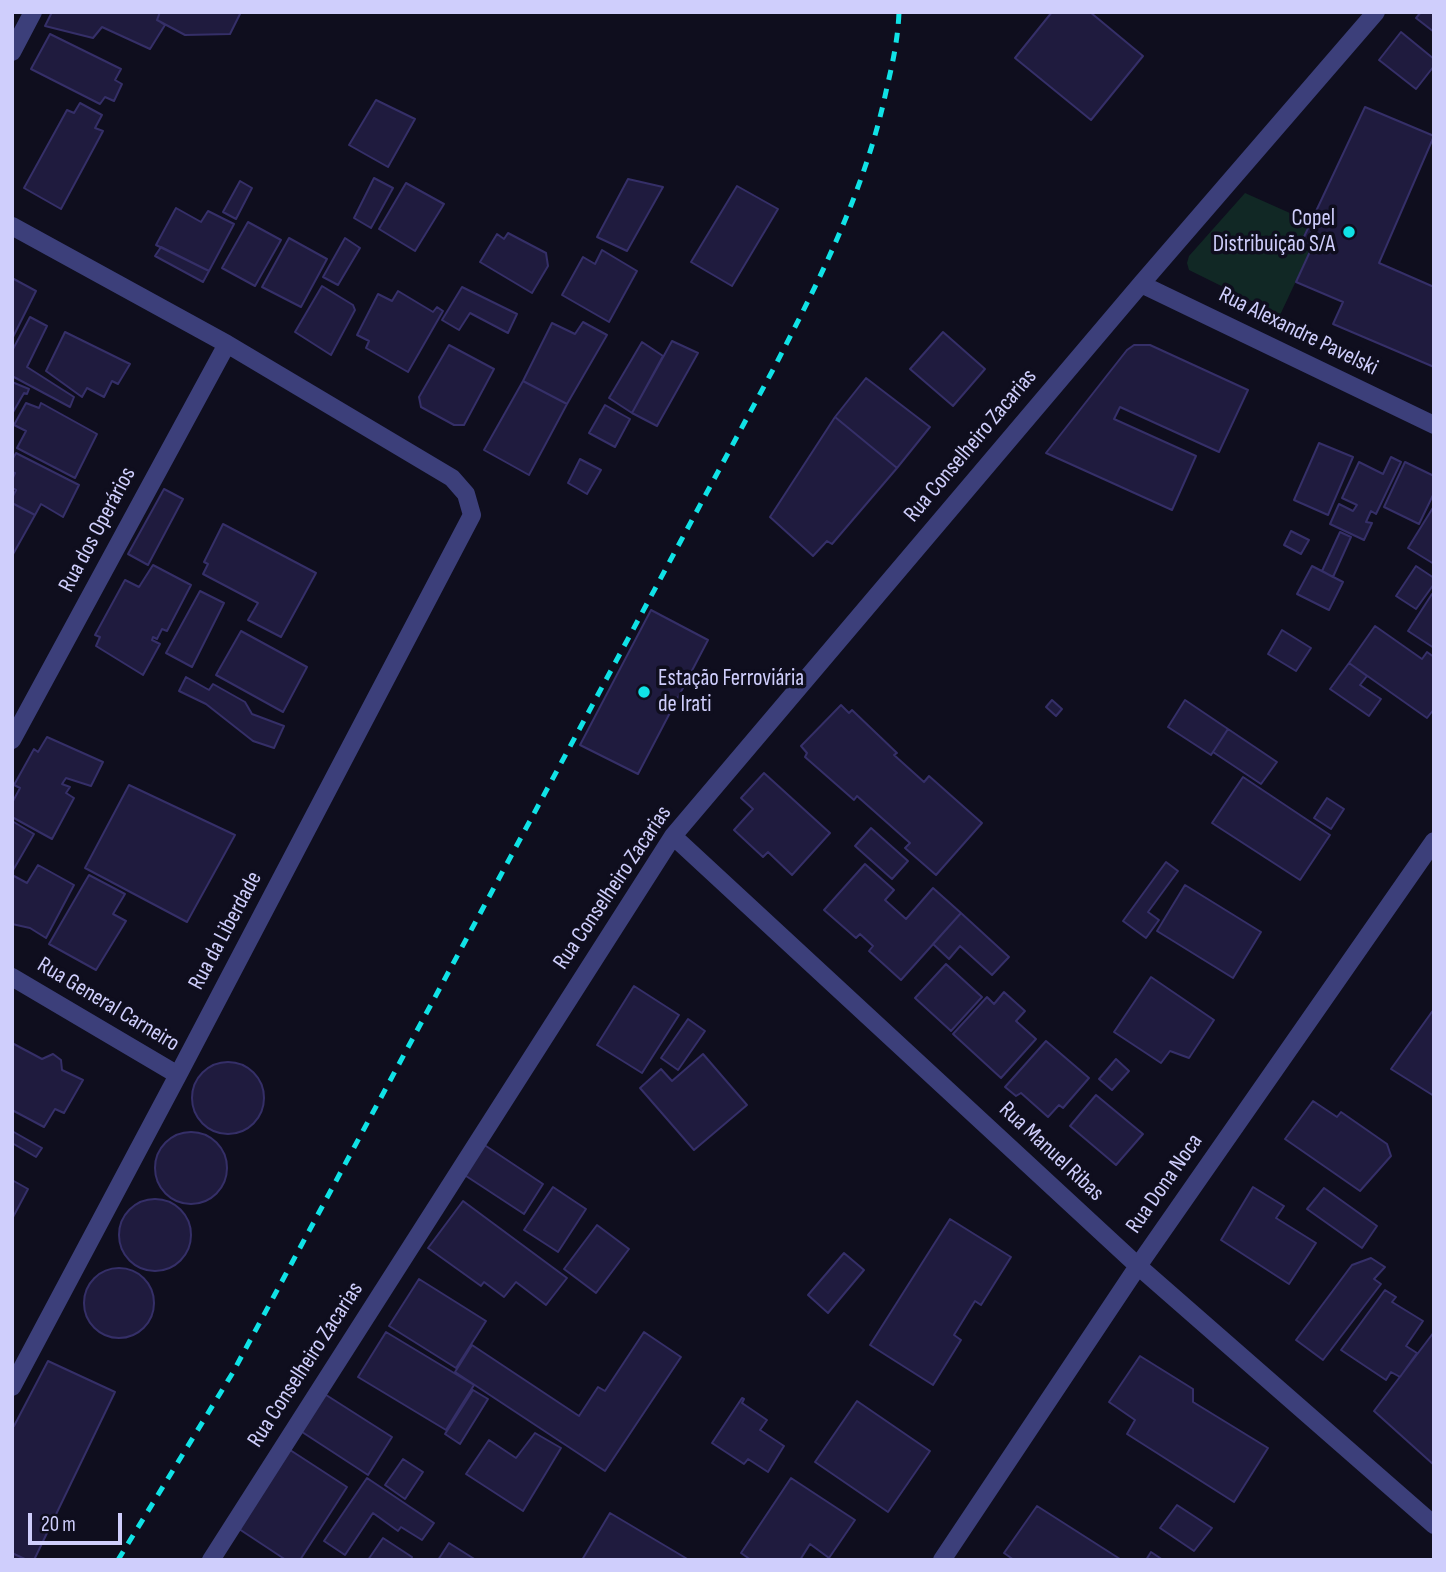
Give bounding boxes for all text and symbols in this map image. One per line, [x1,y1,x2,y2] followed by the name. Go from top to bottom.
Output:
[1213,205,1335,259] place label: Copel Distribuição S/A
[1341,224,1357,240] marker: Copel Distribuição S/A
[1214,282,1382,382] street label: Rua Alexandre Pavelski
[899,364,1043,528] street label: Rua Conselheiro Zacarias
[53,463,143,597] street label: Rua dos Operários
[658,665,804,719] place label: Estação Ferroviária de Irati
[636,684,652,700] marker: Estação Ferroviária de Irati
[548,801,678,975] street label: Rua Conselheiro Zacarias
[183,867,269,995] street label: Rua da Liberdade
[32,952,184,1058] street label: Rua General Carneiro
[993,1096,1109,1208] street label: Rua Manuel Ribas
[1121,1129,1209,1239] street label: Rua Dona Noca
[242,1277,370,1453] street label: Rua Conselheiro Zacarias
[32,1498,126,1542] scale bar
[41,1512,76,1537] text: 20 m

